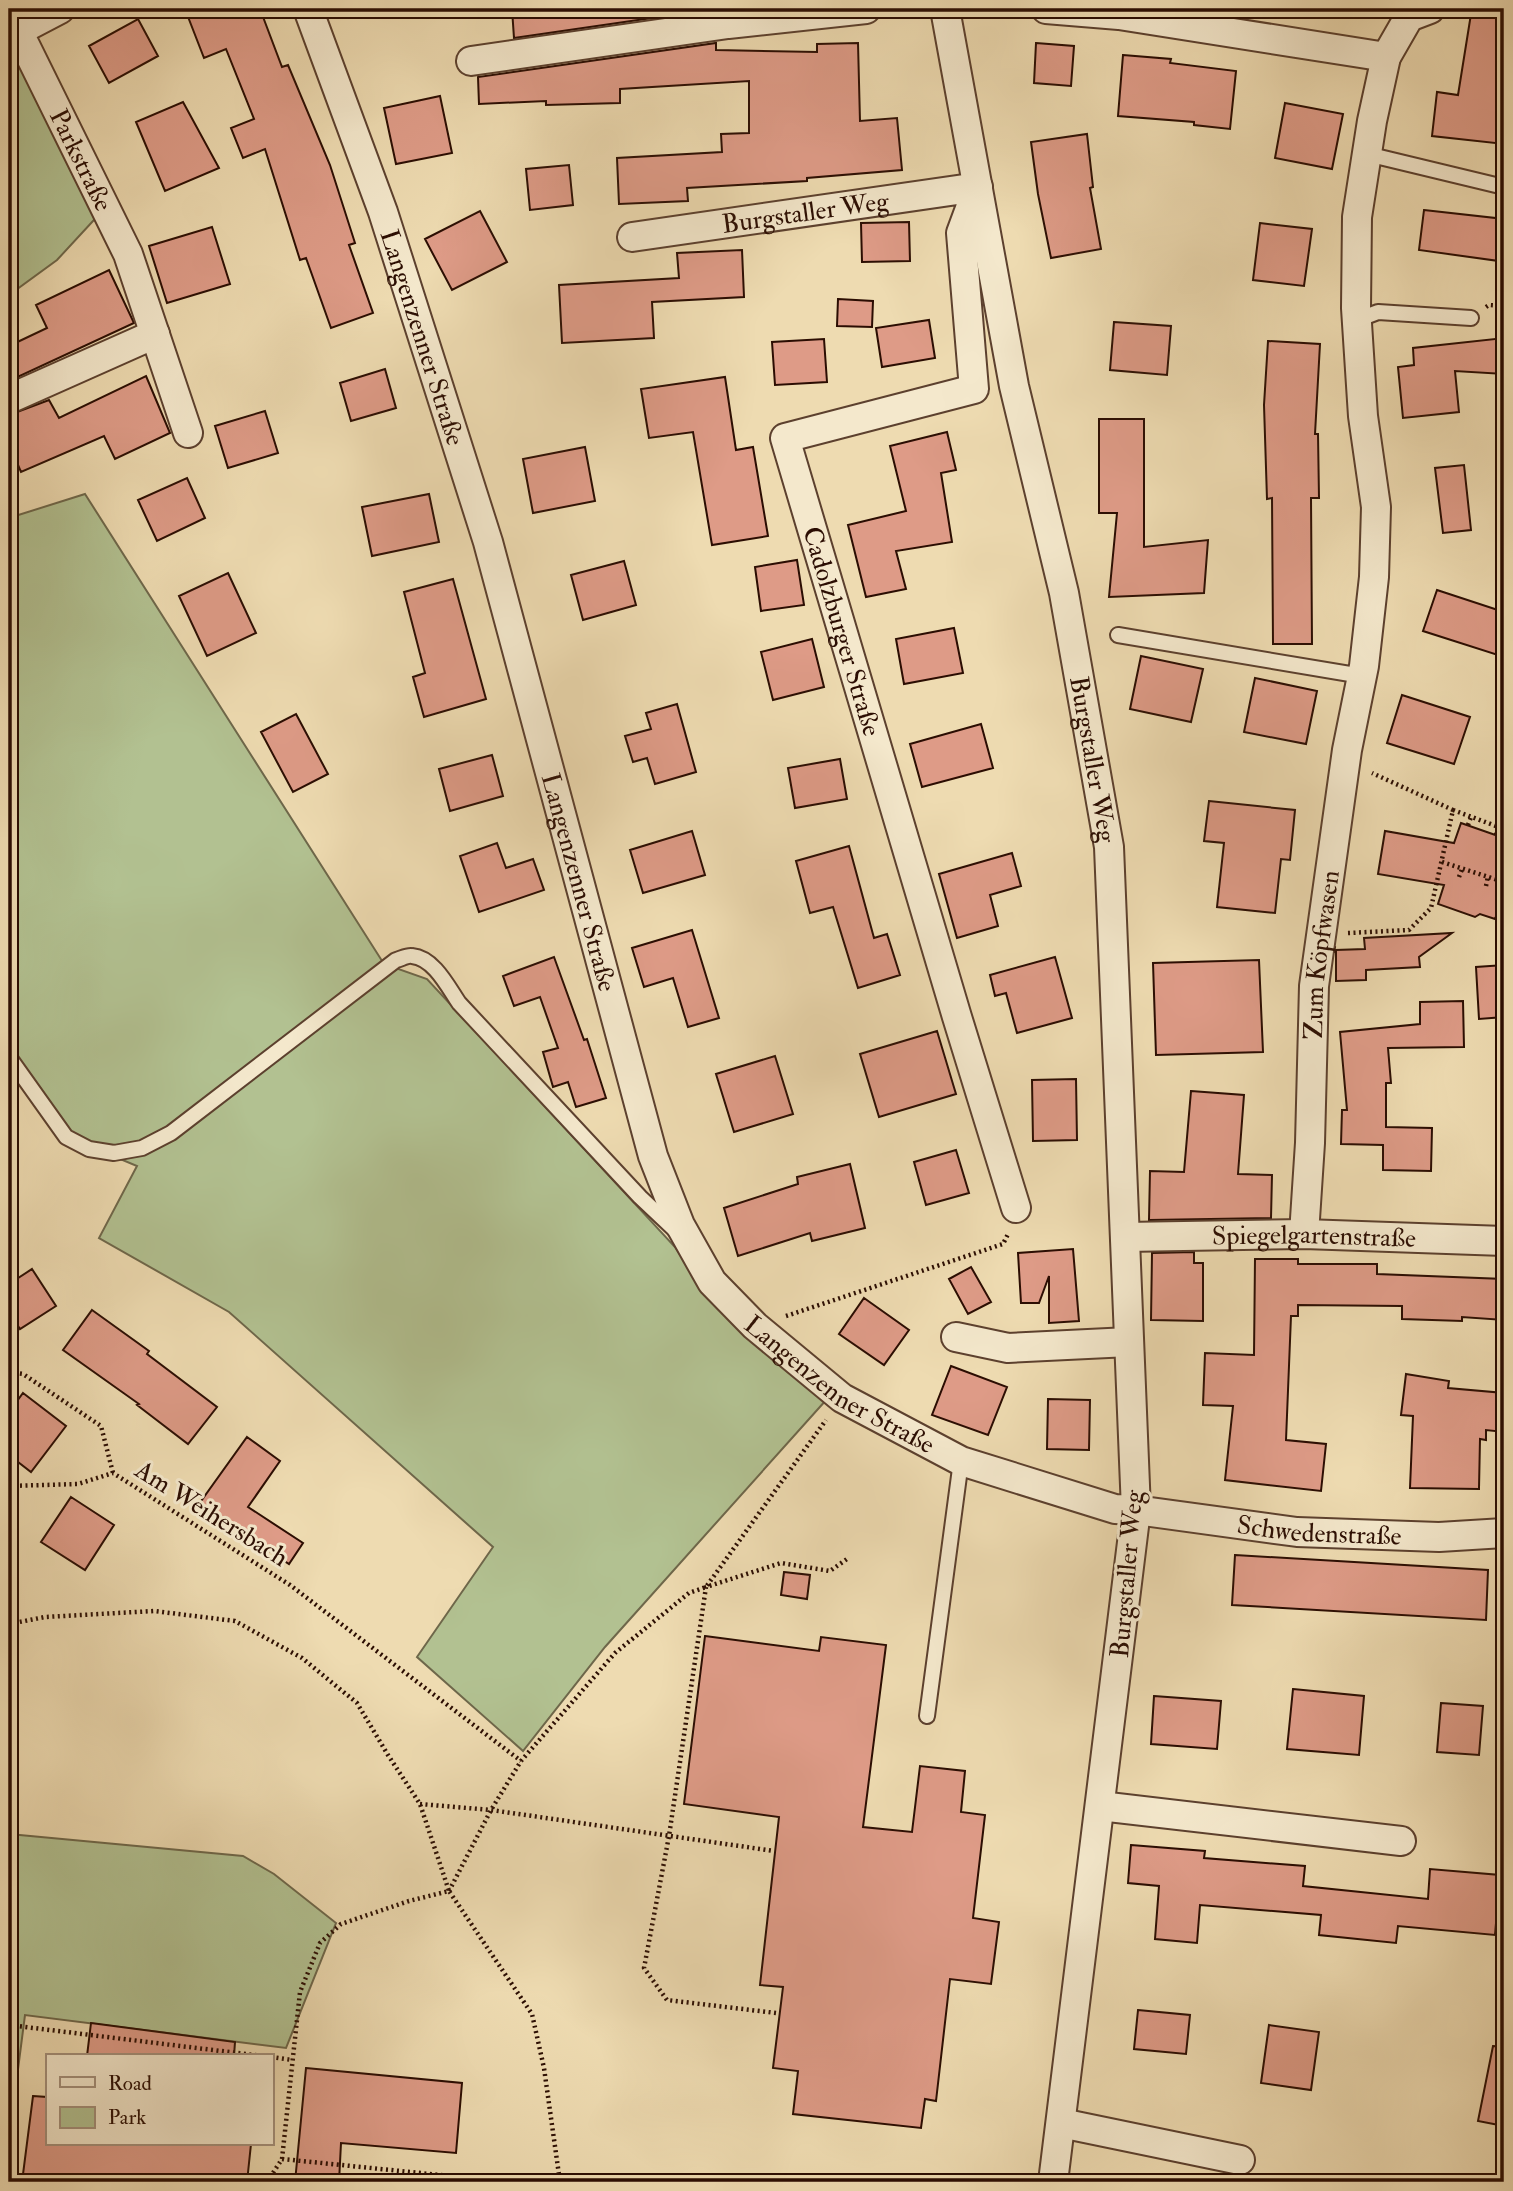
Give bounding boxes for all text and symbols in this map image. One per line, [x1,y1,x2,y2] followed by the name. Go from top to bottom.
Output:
[42,104,119,217] street label: Parkstraße
[720,185,892,241] street label: Burgstaller Weg
[373,226,471,450] street label: Langenzenner Straße
[795,523,888,740] street label: Cadolzburger Straße
[1062,674,1123,846] street label: Burgstaller Weg
[534,770,623,995] street label: Langenzenner Straße
[1298,868,1347,1040] street label: Zum Köpfwasen
[1212,1219,1417,1255] street label: Spiegelgartenstraße
[737,1309,940,1461] street label: Langenzenner Straße
[128,1453,294,1574] street label: Am Weihersbach
[1104,1488,1150,1659] street label: Burgstaller Weg
[1235,1509,1402,1553] street label: Schwedenstraße
[46,2054,273,2146] legend
[108,2070,153,2097] text: Road
[108,2104,146,2131] text: Park

